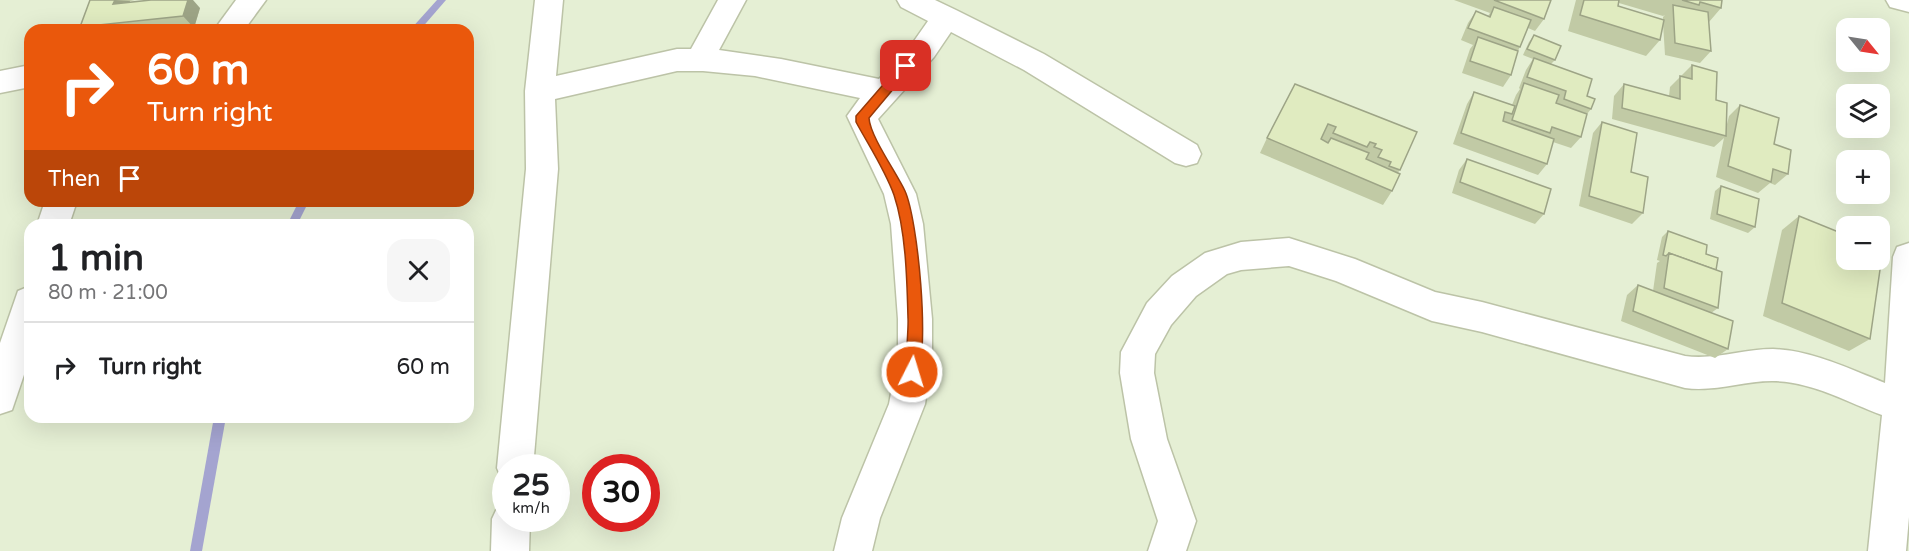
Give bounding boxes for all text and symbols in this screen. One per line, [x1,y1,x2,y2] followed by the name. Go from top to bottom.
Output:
[1836,18,1890,72] north arrow
[1836,18,1890,270] map controls
[880,40,931,91] pin
[147,45,249,96] text: 60 m
[48,48,126,126] icon: right
[889,49,922,82] icon: arrive
[1836,84,1890,138] button: layers
[147,96,273,129] text: Turn right
[1836,150,1890,204] button: +
[113,162,146,195] icon: arrive
[48,166,101,192] text: Then
[1836,216,1890,270] button: −
[48,237,144,280] text: 1 min
[387,239,450,302] button: close
[48,281,168,305] text: 80 m · 21:00
[880,340,944,404] position arrow
[48,351,81,384] icon: right
[99,354,201,380] text: Turn right
[396,354,450,380] text: 60 m
[582,454,660,532] speed limit sign: 30
[512,467,550,504] text: 25
[512,499,550,517] text: km/h

